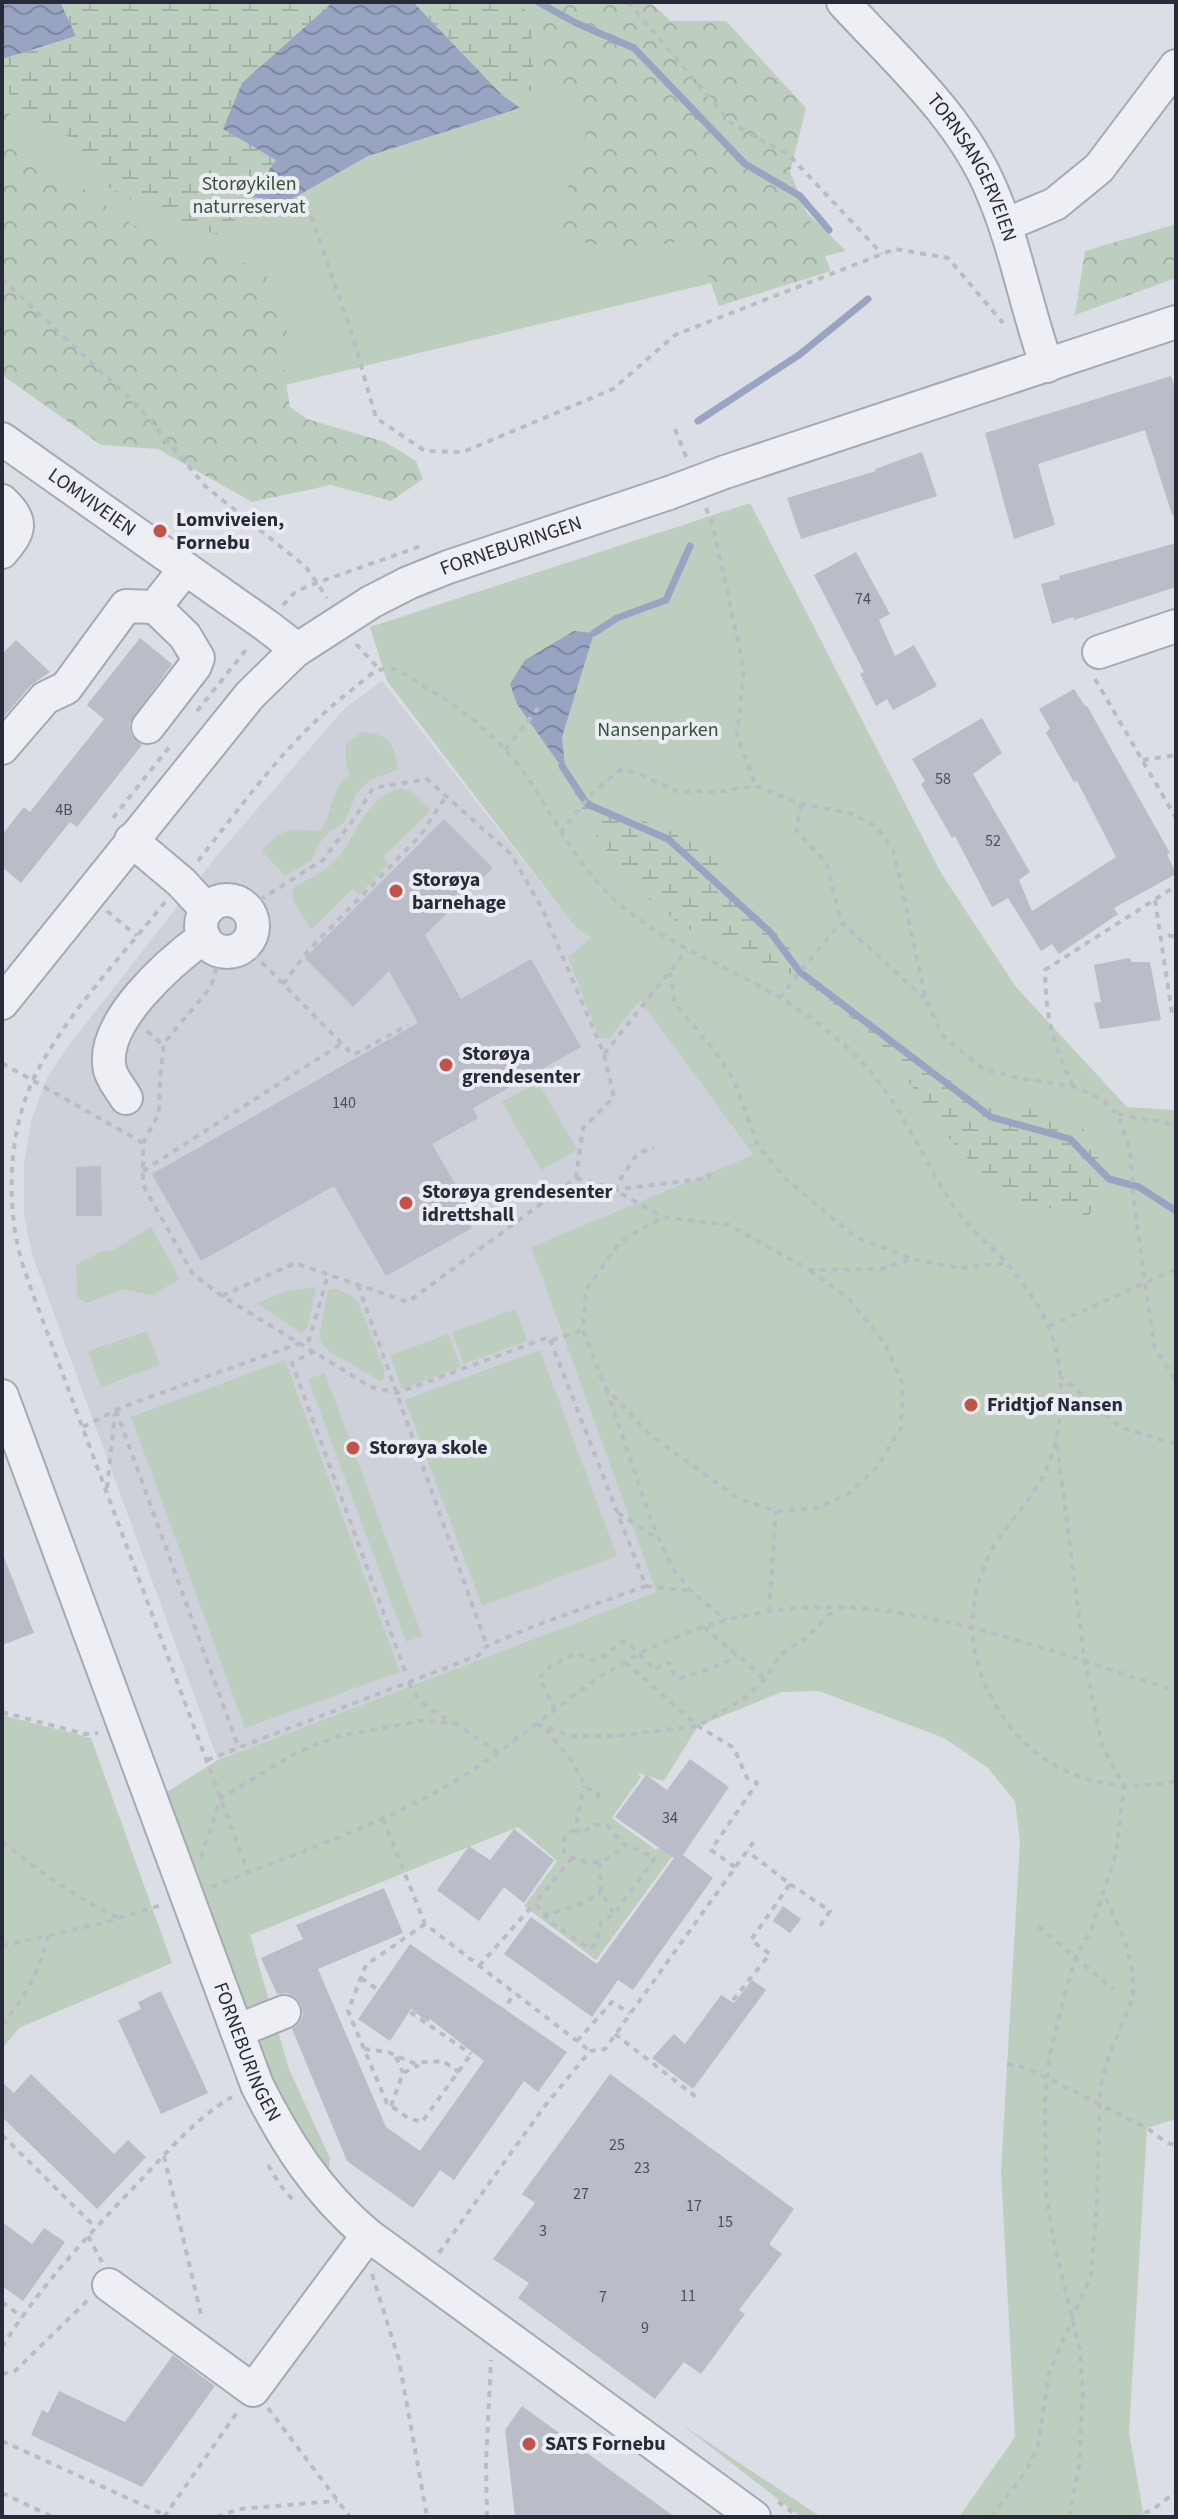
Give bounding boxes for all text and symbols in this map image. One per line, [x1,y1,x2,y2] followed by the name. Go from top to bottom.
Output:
[920,87,1023,245] street label: TORNSANGERVEIEN
[192,170,306,221] park label: Storøykilen naturreservat
[42,462,142,543] street label: LOMVIVEIEN
[176,506,284,557] place label: Lomviveien, Fornebu
[436,509,586,583] street label: FORNEBURINGEN
[151,522,169,540] marker: Lomviveien, Fornebu
[855,588,871,610] house number: 74
[597,716,719,744] park label: Nansenparken
[935,768,951,790] house number: 58
[55,799,73,821] house number: 4B
[985,830,1001,852] house number: 52
[412,866,506,917] place label: Storøya barnehage
[387,882,405,900] marker: Storøya barnehage
[462,1040,580,1091] place label: Storøya grendesenter
[437,1056,455,1074] marker: Storøya grendesenter
[332,1092,356,1114] house number: 140
[422,1178,613,1229] place label: Storøya grendesenter idrettshall
[397,1194,415,1212] marker: Storøya grendesenter idrettshall
[987,1391,1123,1419] place label: Fridtjof Nansen
[962,1396,980,1414] marker: Fridtjof Nansen
[369,1434,488,1462] place label: Storøya skole
[344,1439,362,1457] marker: Storøya skole
[662,1807,678,1829] house number: 34
[206,1978,288,2127] street label: FORNEBURINGEN
[609,2134,625,2156] house number: 25
[634,2157,650,2179] house number: 23
[573,2183,589,2205] house number: 27
[686,2195,702,2217] house number: 17
[717,2211,733,2233] house number: 15
[539,2220,547,2242] house number: 3
[680,2285,696,2307] house number: 11
[599,2286,607,2308] house number: 7
[641,2317,649,2339] house number: 9
[545,2430,666,2458] place label: SATS Fornebu
[520,2435,538,2453] marker: SATS Fornebu

